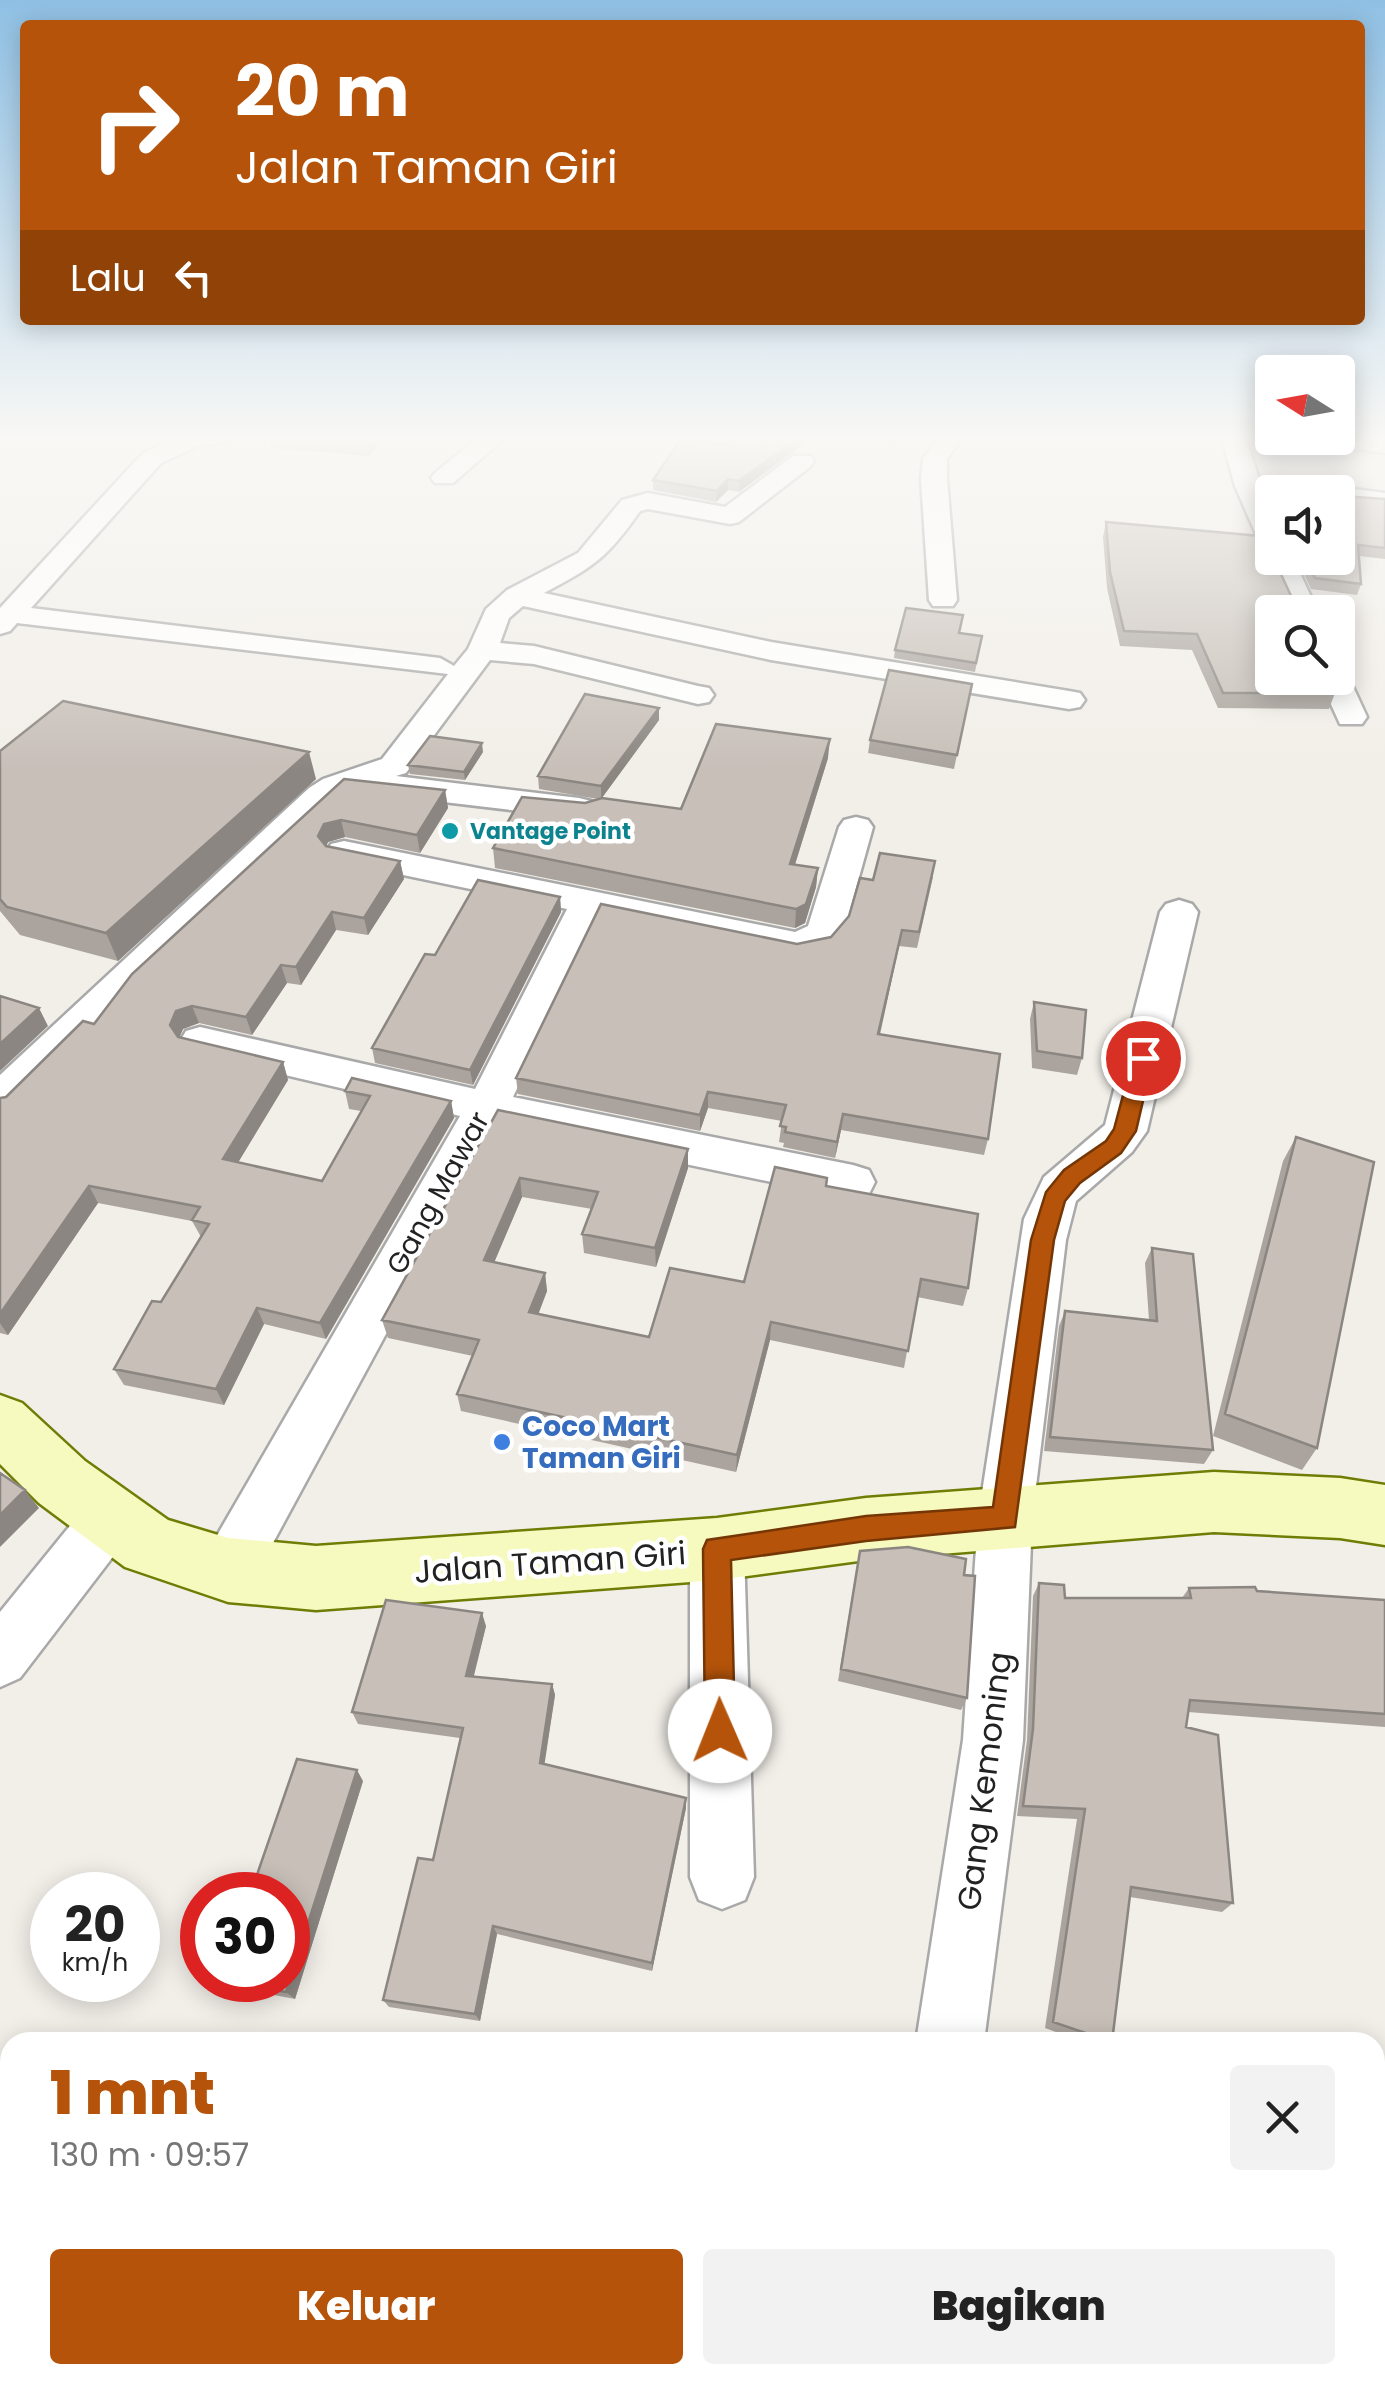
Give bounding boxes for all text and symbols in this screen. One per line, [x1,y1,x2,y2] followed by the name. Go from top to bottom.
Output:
[235,42,410,141] text: 20 m
[70,60,200,190] icon: right
[235,136,618,199] text: Jalan Taman Giri
[166,250,221,305] icon: left
[70,251,146,304] text: Lalu
[1255,355,1355,455] north arrow
[1255,355,1355,695] map controls
[1255,475,1355,575] button: sound
[1255,595,1355,695] button: search
[470,816,631,847] place label: Vantage Point
[439,820,461,842] marker: Vantage Point
[1101,1016,1186,1101] pin
[1116,1031,1171,1086] icon: arrive
[377,1105,499,1281] street label: Gang Mawar
[522,1407,681,1478] place label: Coco Mart Taman Giri
[491,1431,513,1453] marker: Coco Mart Taman Giri
[413,1530,687,1594] street label: Jalan Taman Giri
[946,1649,1022,1913] street label: Gang Kemoning
[668,1679,772,1783] position arrow
[180,1872,310,2002] speed limit sign: 30
[64,1889,126,1960] text: 20
[62,1945,128,1980] text: km/h
[50,2051,215,2135] text: 1 mnt
[1230,2065,1335,2170] button: close
[50,2132,249,2177] text: 130 m · 09:57
[50,2249,683,2364] button: Keluar
[703,2249,1335,2364] button: Bagikan

